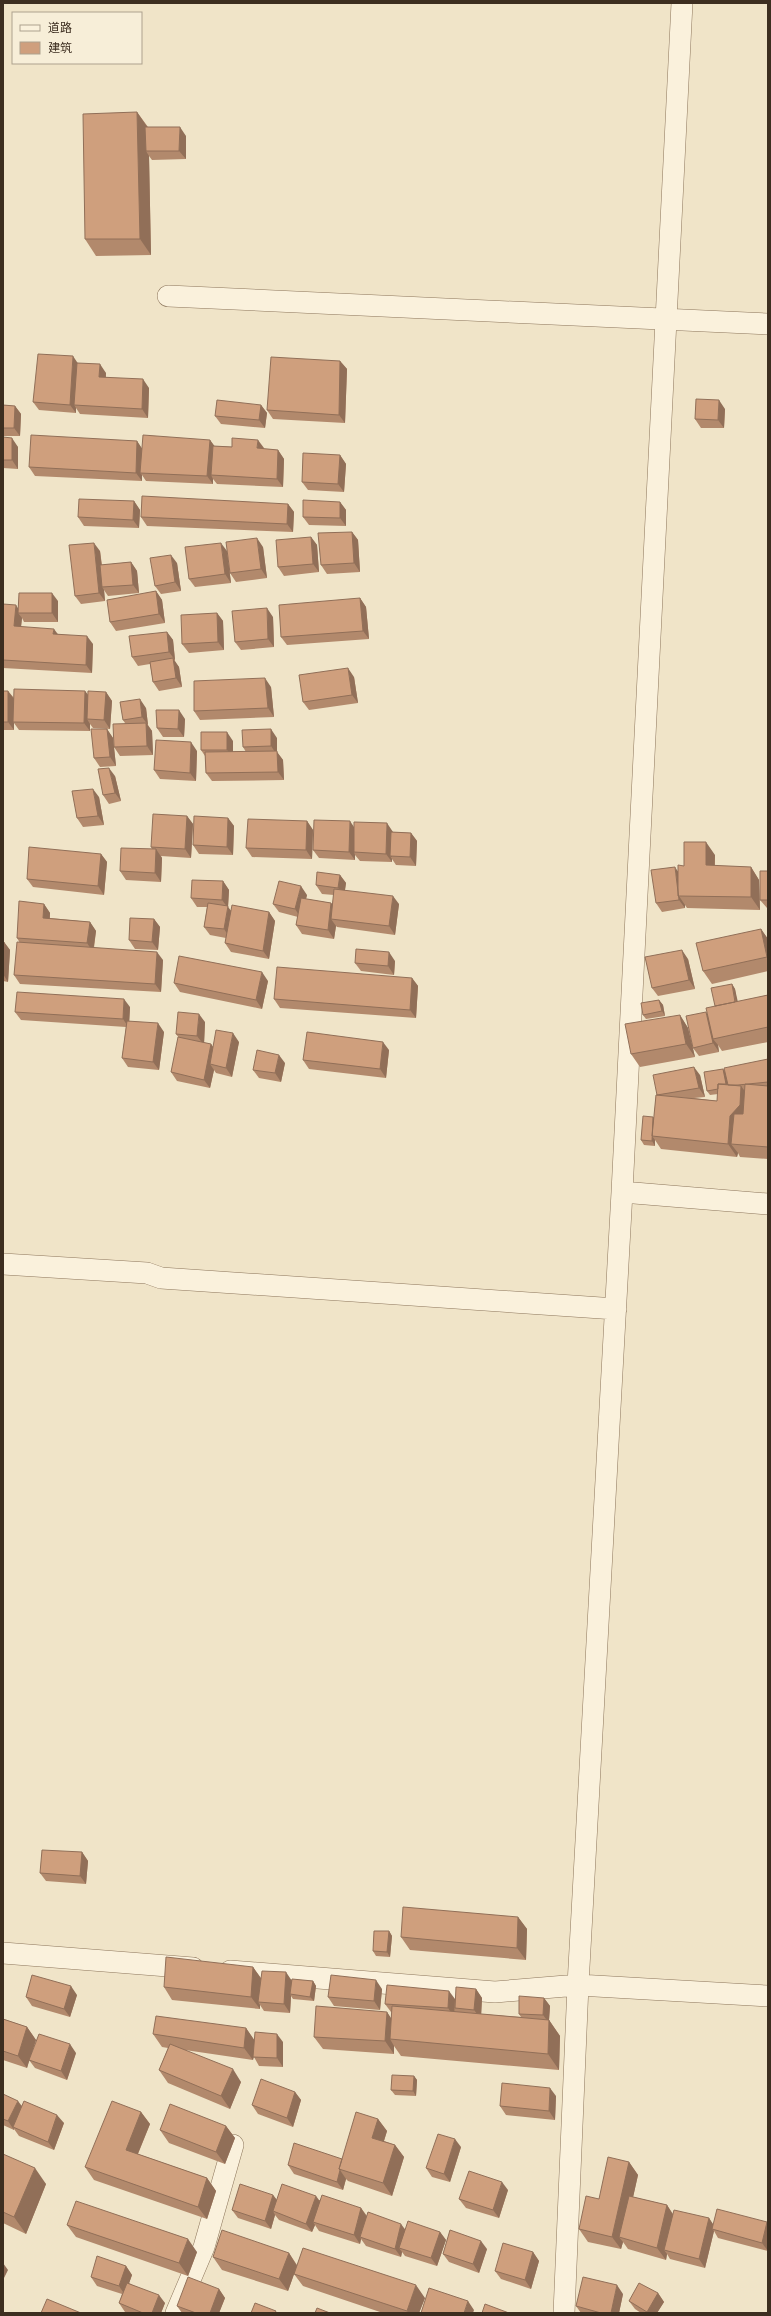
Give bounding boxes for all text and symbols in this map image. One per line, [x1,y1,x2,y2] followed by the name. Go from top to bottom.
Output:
[12,12,142,64] legend
[48,21,72,35] text: 道路
[48,41,72,55] text: 建筑

